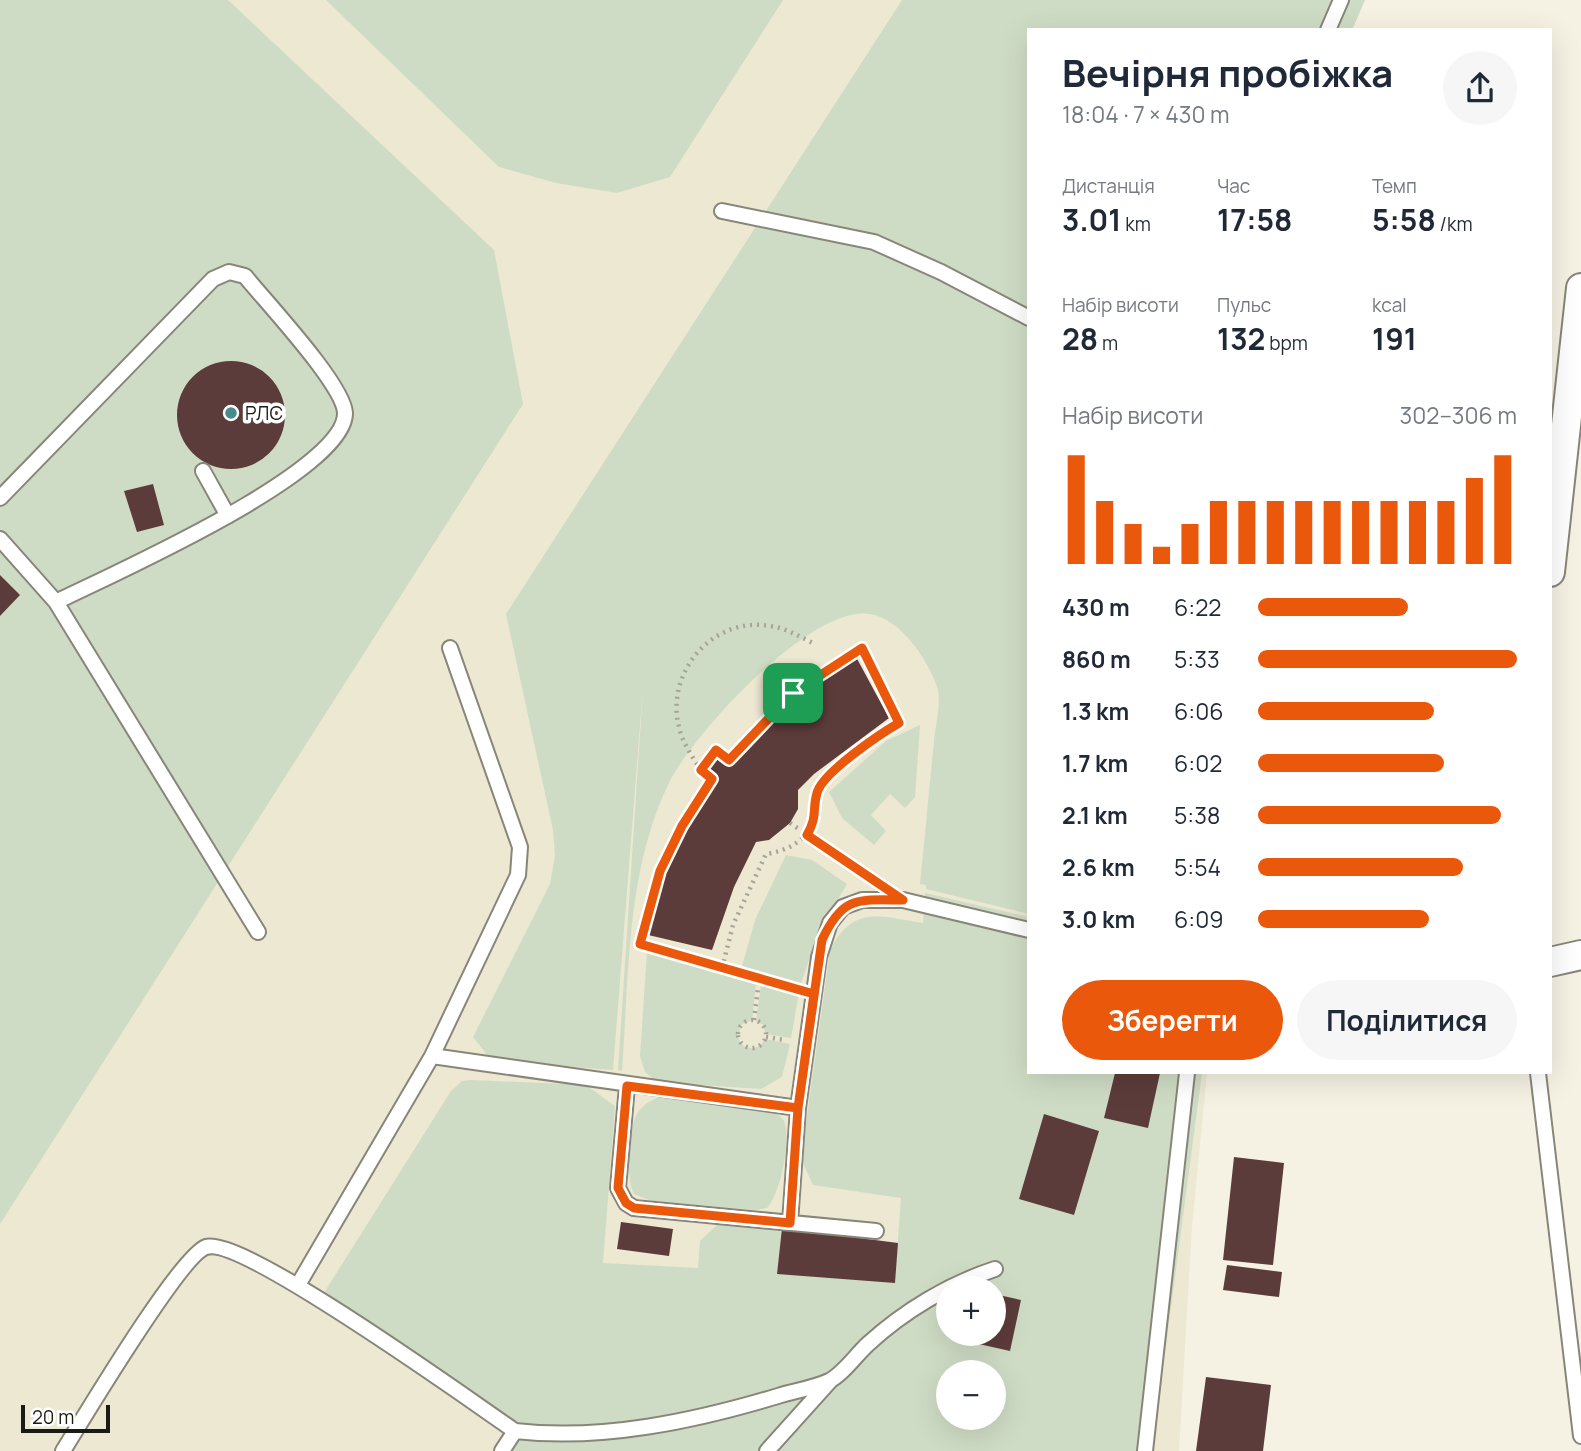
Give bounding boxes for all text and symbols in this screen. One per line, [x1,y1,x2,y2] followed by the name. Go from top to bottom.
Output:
[1062,46,1393,98] text: Вечірня пробіжка
[1443,51,1517,125] button: share
[1062,98,1230,130] text: 18:04 · 7 × 430 m
[1062,173,1155,199] text: Дистанція
[1217,173,1250,199] text: Час
[1372,173,1417,199] text: Темп
[1062,199,1121,240] text: 3.01
[1217,199,1292,240] text: 17:58
[1372,199,1436,240] text: 5:58
[1121,211,1151,237] text: km
[1436,211,1473,237] text: /km
[1062,292,1179,318] text: Набір висоти
[1217,292,1271,318] text: Пульс
[1372,292,1407,318] text: kcal
[1062,318,1098,359] text: 28
[1217,318,1265,359] text: 132
[1372,318,1417,359] text: 191
[1098,330,1118,356] text: m
[1265,330,1308,356] text: bpm
[1062,399,1203,431] text: Набір висоти
[1400,399,1517,431] text: 302–306 m
[245,400,283,426] place label: РЛС
[223,405,239,421] marker: РЛС
[1062,591,1130,623] text: 430 m
[1174,591,1221,623] text: 6:22
[1062,643,1131,675] text: 860 m
[1174,643,1220,675] text: 5:33
[763,663,823,723] pin
[774,674,812,712] icon: arrive
[1062,695,1129,727] text: 1.3 km
[1174,695,1223,727] text: 6:06
[1062,747,1128,779] text: 1.7 km
[1174,747,1222,779] text: 6:02
[1062,799,1128,831] text: 2.1 km
[1174,799,1220,831] text: 5:38
[1062,851,1135,883] text: 2.6 km
[1174,851,1221,883] text: 5:54
[1062,903,1135,935] text: 3.0 km
[1174,903,1223,935] text: 6:09
[1062,980,1283,1060] button: Зберегти
[1297,980,1517,1060] button: Поділитися
[936,1276,1006,1430] map controls
[936,1276,1006,1346] button: +
[936,1360,1006,1430] button: −
[21,1402,110,1434] scale bar
[32,1404,74,1430] text: 20 m

